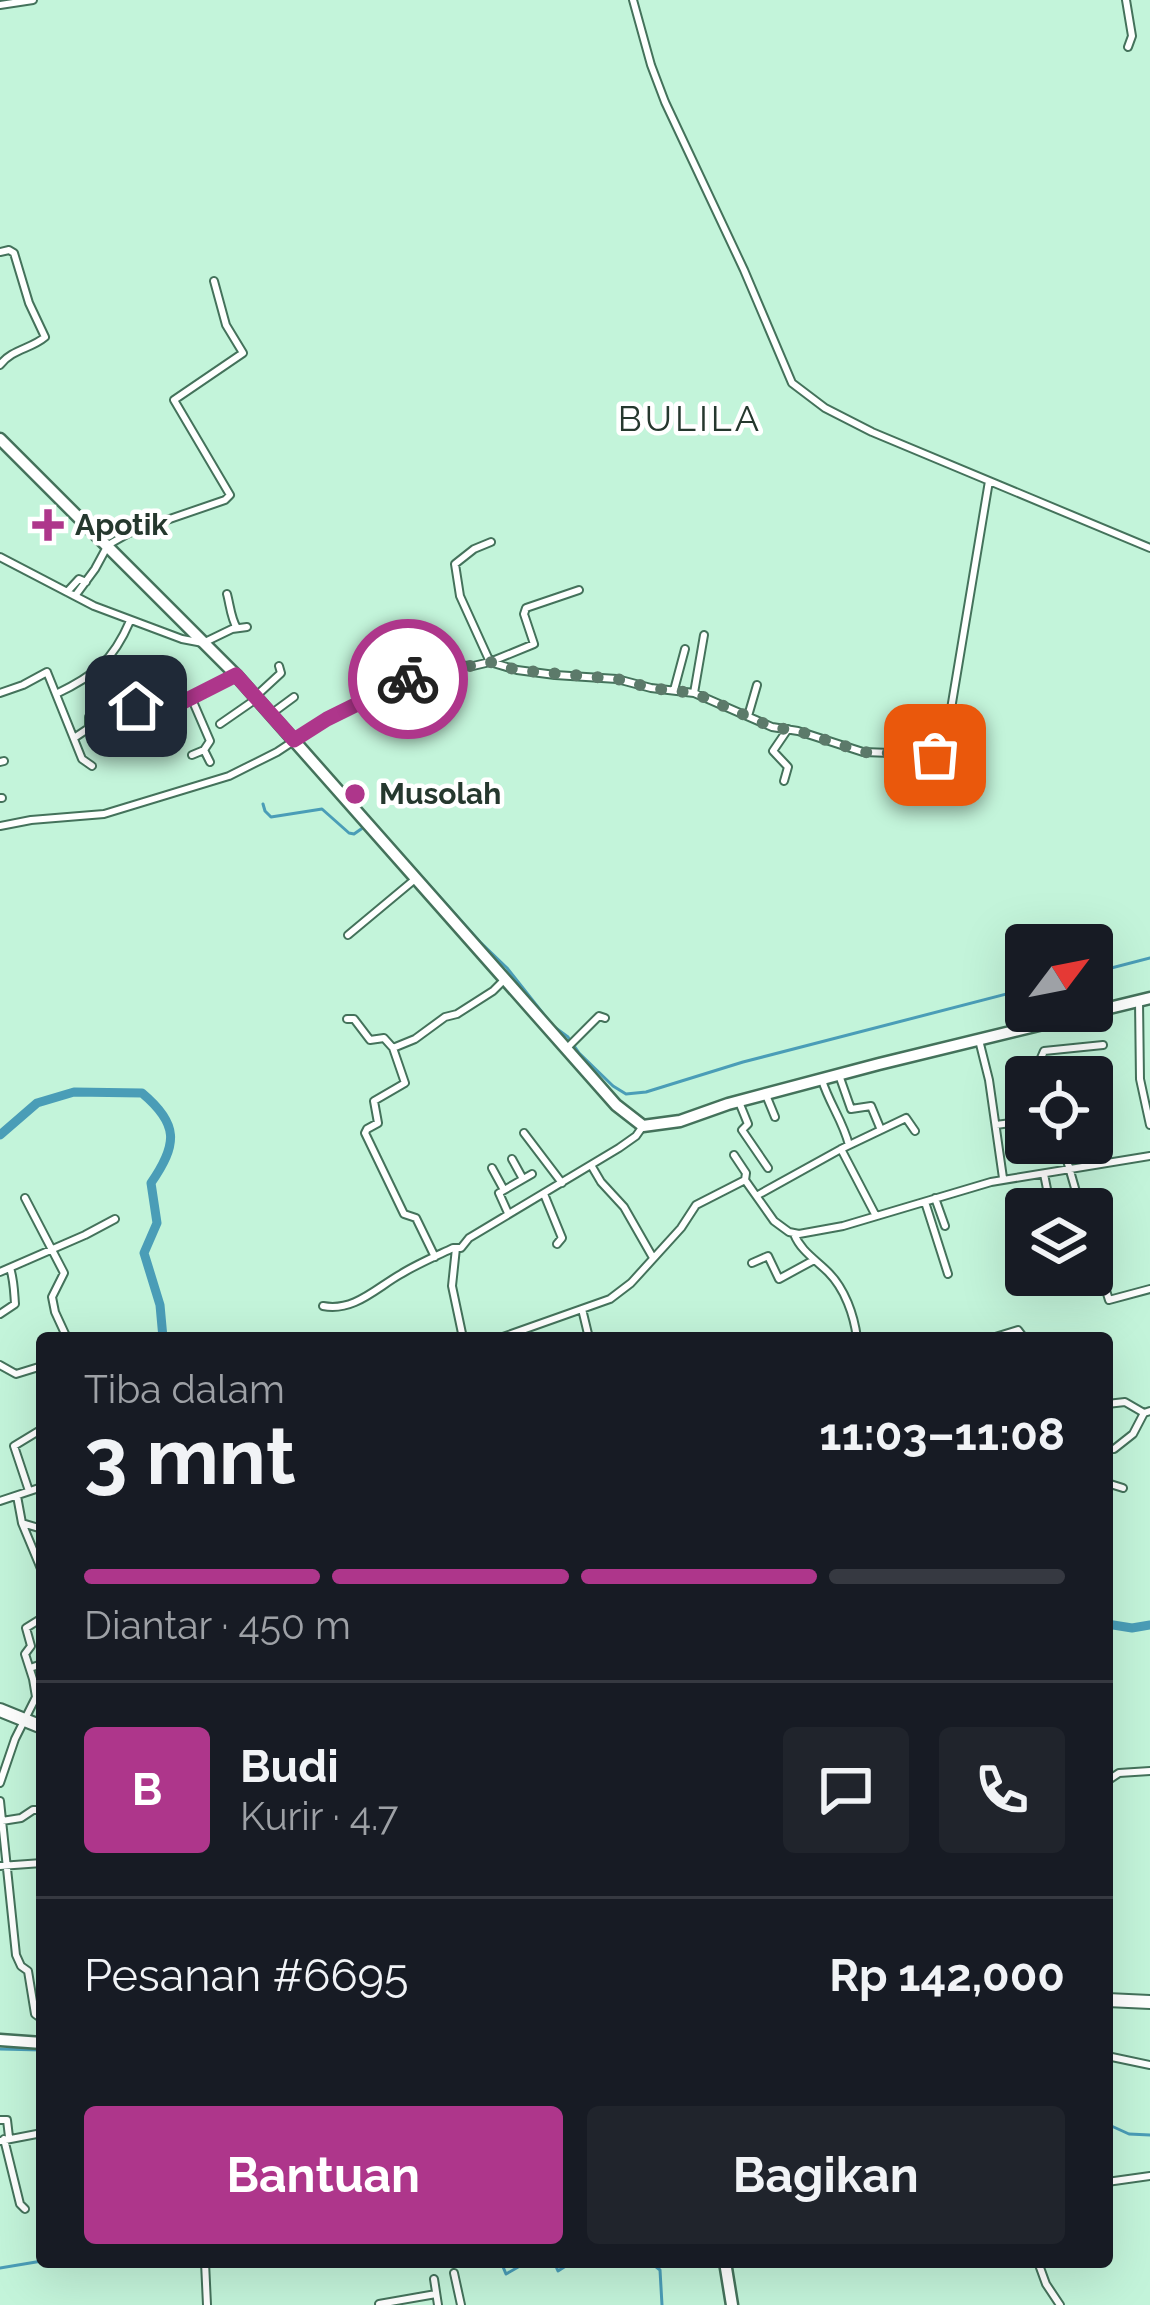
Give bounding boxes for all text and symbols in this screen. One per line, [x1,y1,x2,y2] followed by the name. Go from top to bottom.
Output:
[618,397,762,439] district label: BULILA
[75,507,168,542] place label: Apotik
[32,509,64,541] marker: Apotik
[348,619,468,739] courier
[375,646,441,712] icon: bike
[85,655,187,757] pin
[103,673,169,739] icon: home
[884,704,986,806] pin
[902,722,968,788] icon: bag
[379,776,501,811] place label: Musolah
[342,781,368,807] marker: Musolah
[1005,924,1113,1032] north arrow
[1005,924,1113,1296] map controls
[1005,1056,1113,1164] button: locate
[1005,1188,1113,1296] button: layers
[84,1366,285,1412] text: Tiba dalam
[819,1408,1065,1461] text: 11:03–11:08
[84,1411,296,1502] text: 3 mnt
[84,1602,351,1648] text: Diantar · 450 m
[783,1727,909,1853] button: chat
[939,1727,1065,1853] button: phone
[240,1740,339,1793] text: Budi
[132,1763,162,1816] text: B
[240,1793,398,1839] text: Kurir · 4.7
[84,1949,408,2002] text: Pesanan #6695
[829,1949,1065,2002] text: Rp 142,000
[84,2106,563,2244] button: Bantuan
[587,2106,1065,2244] button: Bagikan

